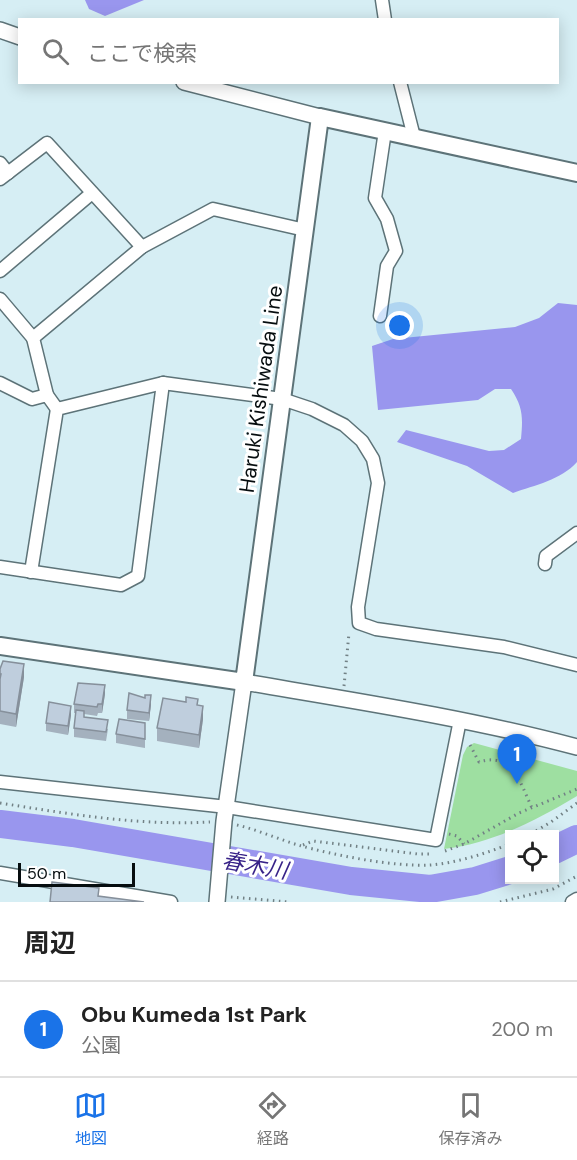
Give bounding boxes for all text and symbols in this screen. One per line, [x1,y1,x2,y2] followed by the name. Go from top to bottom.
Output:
[18,18,559,84] search box
[39,35,72,68] icon: search
[87,39,197,68] text: ここで検索
[233,283,289,494] street label: Haruki Kishiwada Line
[385,311,414,340] your location
[498,734,536,784] pin: 1
[505,830,559,884] map controls
[505,830,559,884] button: locate
[220,845,292,886] water label: 春木川
[18,860,135,888] scale bar
[27,863,66,884] text: 50 m
[24,926,76,960] text: 周辺
[81,1000,307,1029] text: Obu Kumeda 1st Park
[40,1016,47,1042] text: 1
[491,1016,553,1042] text: 200 m
[81,1032,121,1058] text: 公園
[74,1089,107,1149] tab: 地図
[256,1089,289,1149] tab: 経路
[438,1089,502,1149] tab: 保存済み

